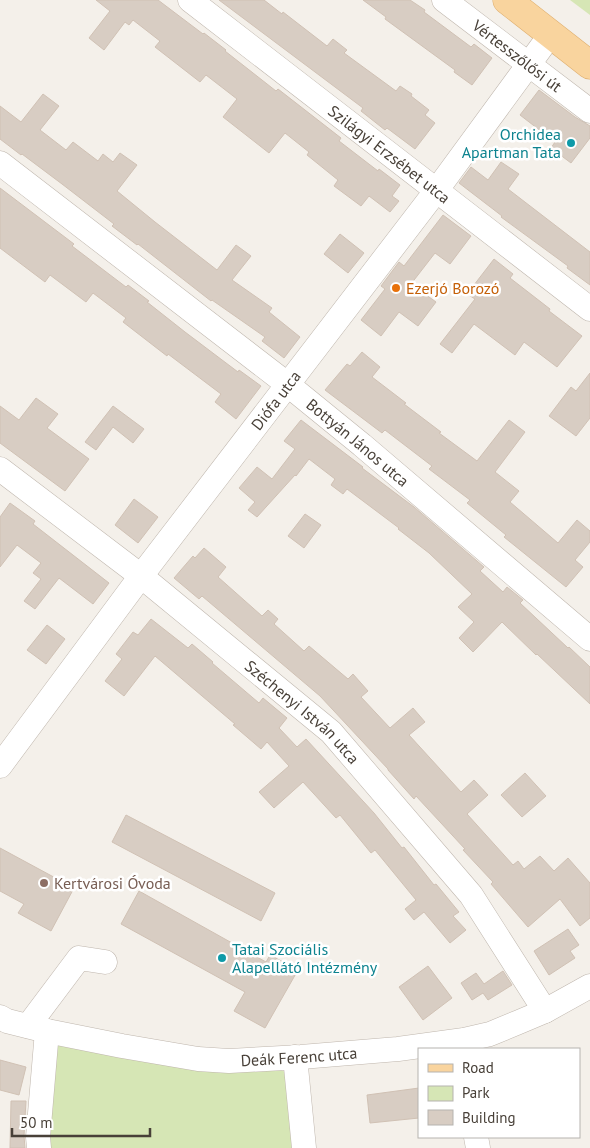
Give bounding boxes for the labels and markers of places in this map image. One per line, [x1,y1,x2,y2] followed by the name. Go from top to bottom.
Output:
[462,124,561,162] place label: Orchidea Apartman Tata
[565,137,577,149] marker: Orchidea Apartman Tata
[406,278,499,298] place label: Ezerjó Borozó
[390,282,402,294] marker: Ezerjó Borozó
[54,873,171,893] place label: Kertvárosi Óvoda
[38,877,50,889] marker: Kertvárosi Óvoda
[232,939,378,977] place label: Tatai Szociális Alapellátó Intézmény
[216,952,228,964] marker: Tatai Szociális Alapellátó Intézmény

